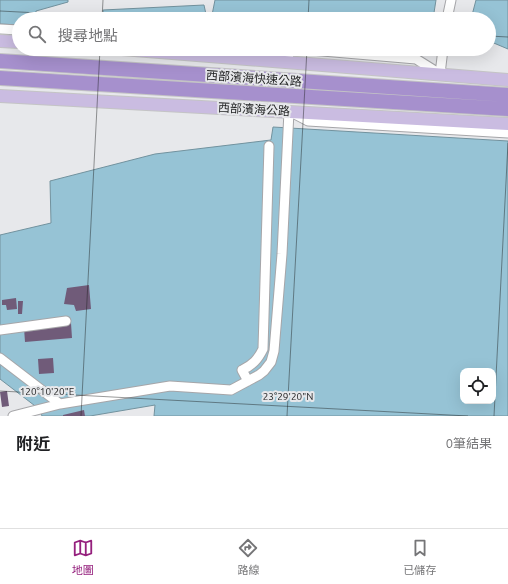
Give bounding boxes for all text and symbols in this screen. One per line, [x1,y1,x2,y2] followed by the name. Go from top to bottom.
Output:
[12,12,496,56] search box
[26,23,48,45] icon: search
[58,27,118,44] text: 搜尋地點
[206,68,302,88] street label: 西部濱海快速公路
[218,101,290,117] street label: 西部濱海公路
[460,368,496,404] map controls
[460,368,496,404] button: locate
[20,386,75,397] text: 120°10'20"E
[263,391,313,402] text: 23°29'20"N
[16,434,50,453] text: 附近
[446,436,492,450] text: 0筆結果
[72,537,94,577] tab: 地圖
[237,537,259,577] tab: 路線
[403,537,436,577] tab: 已儲存

